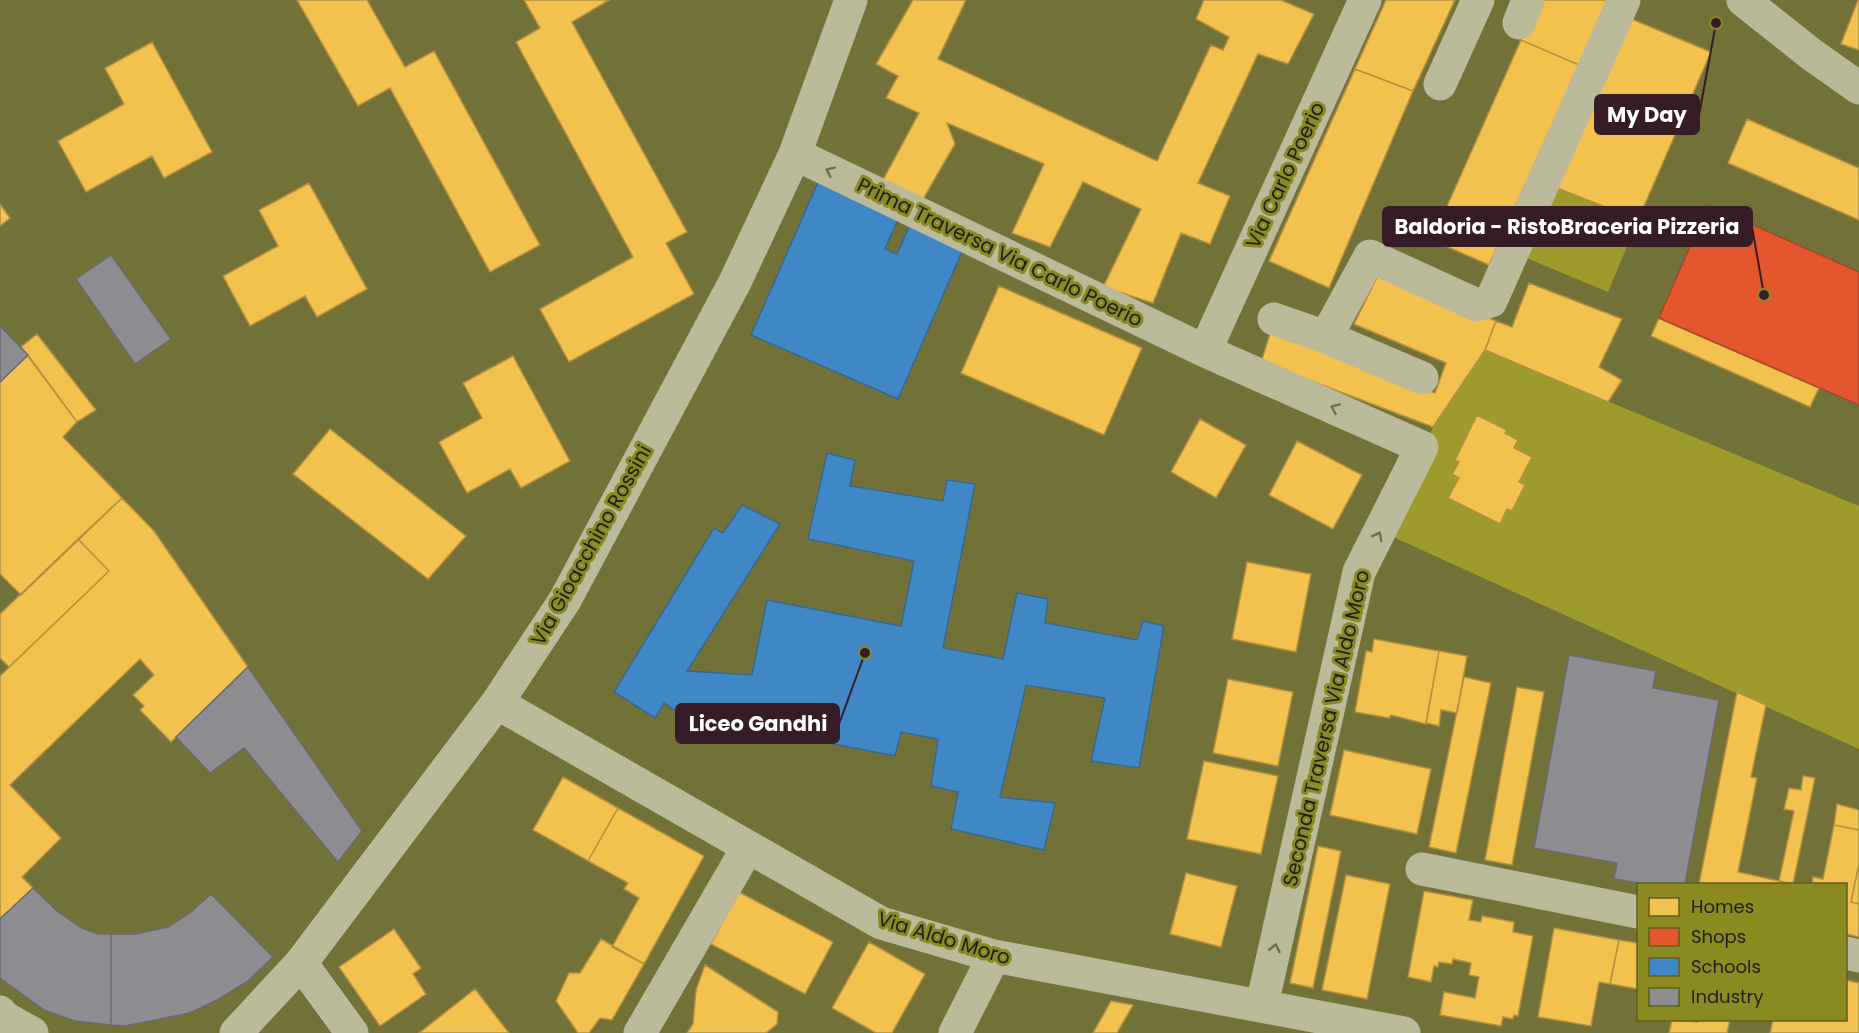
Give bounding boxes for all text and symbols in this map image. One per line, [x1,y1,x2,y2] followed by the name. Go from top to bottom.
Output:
[1595,95,1699,134] callout: My Day
[1239,97,1331,253] street label: Via Carlo Poerio
[1607,100,1688,129] text: My Day
[826,167,837,179] one-way arrow
[853,171,1147,333] street label: Prima Traversa Via Carlo Poerio
[1383,207,1752,246] callout: Baldoria - RistoBraceria Pizzeria
[1394,212,1740,241] text: Baldoria - RistoBraceria Pizzeria
[1330,404,1341,416] one-way arrow
[524,440,658,650] street label: Via Gioacchino Rossini
[1370,531,1382,542] one-way arrow
[1276,567,1376,889] street label: Seconda Traversa Via Aldo Moro
[676,704,839,743] callout: Liceo Gandhi
[689,709,827,738] text: Liceo Gandhi
[1637,883,1847,1021] legend
[1691,894,1754,919] text: Homes
[874,904,1014,972] street label: Via Aldo Moro
[1691,924,1746,949] text: Shops
[1268,943,1281,953] one-way arrow
[1691,954,1761,979] text: Schools
[1691,984,1763,1009] text: Industry

